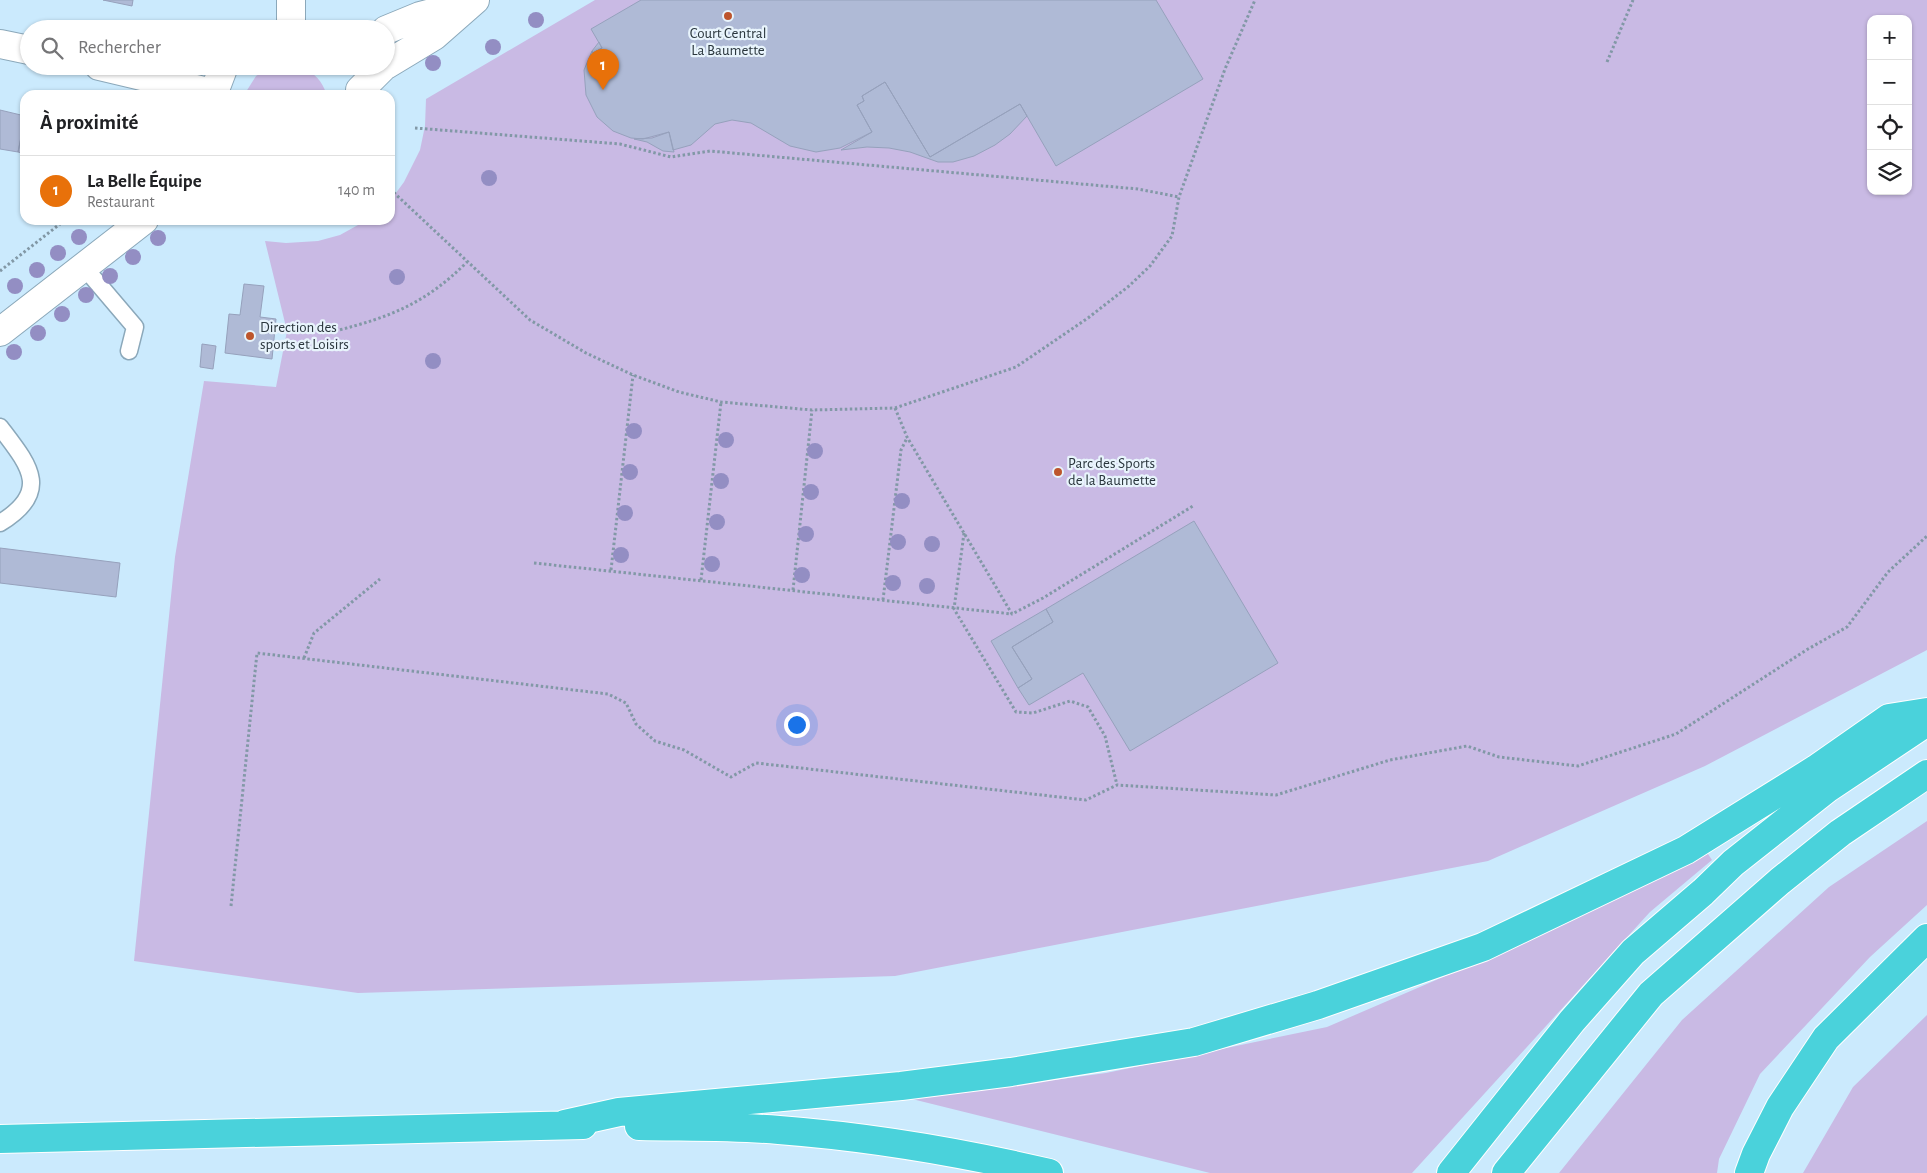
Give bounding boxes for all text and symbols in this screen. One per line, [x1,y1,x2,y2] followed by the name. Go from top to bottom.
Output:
[722,10,734,22] marker: Court Central La Baumette
[1867,15,1912,195] map controls
[1867,15,1912,60] button: +
[20,20,395,75] search box
[690,26,766,58] place label: Court Central La Baumette
[38,34,66,62] icon: search
[78,38,161,57] text: Rechercher
[587,49,619,90] pin: 1
[1867,60,1912,105] button: −
[1867,105,1912,150] button: locate
[40,112,138,133] text: À proximité
[1867,150,1912,195] button: layers
[87,172,202,191] text: La Belle Équipe
[53,182,59,198] text: 1
[338,182,375,198] text: 140 m
[87,194,155,210] text: Restaurant
[260,320,349,352] place label: Direction des sports et Loisirs
[244,330,256,342] marker: Direction des sports et Loisirs
[1068,456,1156,488] place label: Parc des Sports de la Baumette
[1052,466,1064,478] marker: Parc des Sports de la Baumette
[784,712,810,738] your location

